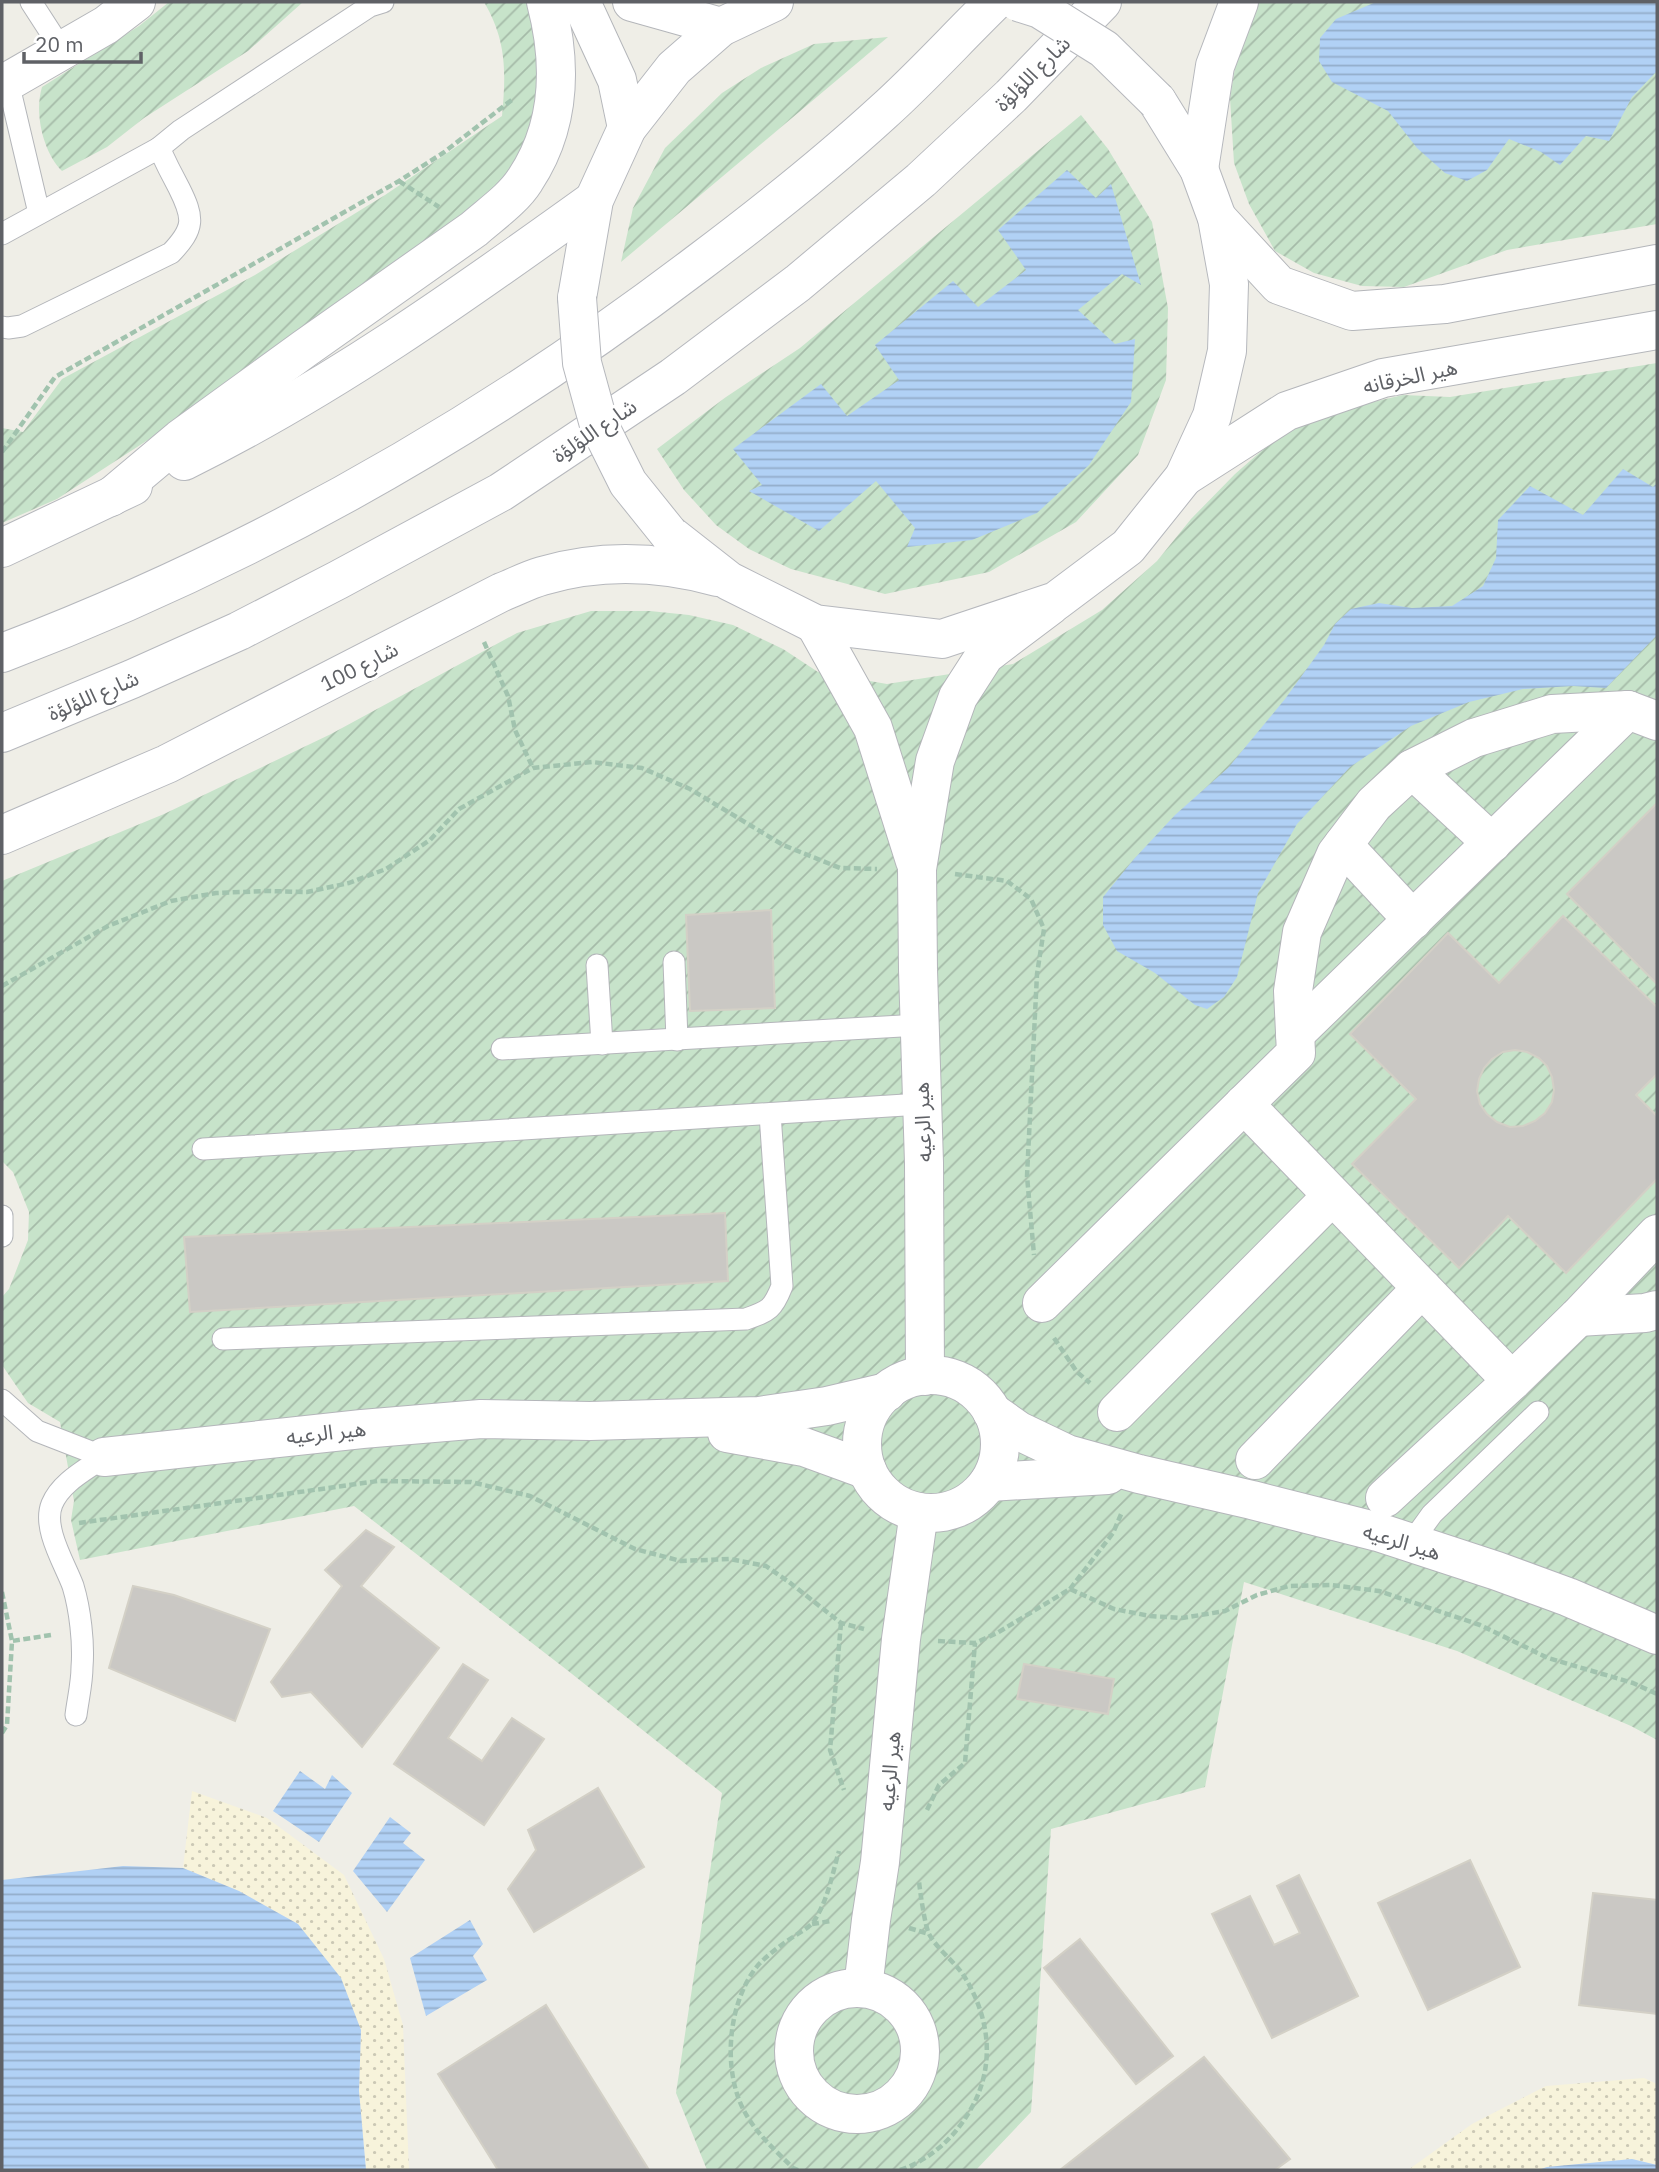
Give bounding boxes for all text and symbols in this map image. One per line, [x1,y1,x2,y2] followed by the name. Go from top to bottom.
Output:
[24,21,142,65] scale bar
[988,29,1077,118] street label: شارع اللؤلؤة
[35,30,84,58] text: 20 m
[1360,352,1460,400] street label: هير الخرقانه
[546,391,643,470] street label: شارع اللؤلؤة
[315,635,404,699] street label: شارع 100
[43,663,144,729] street label: شارع اللؤلؤة
[907,1082,937,1162] street label: هير الرعيه
[285,1414,367,1450] street label: هير الرعيه
[1360,1516,1444,1566] street label: هير الرعيه
[872,1730,906,1812] street label: هير الرعيه

